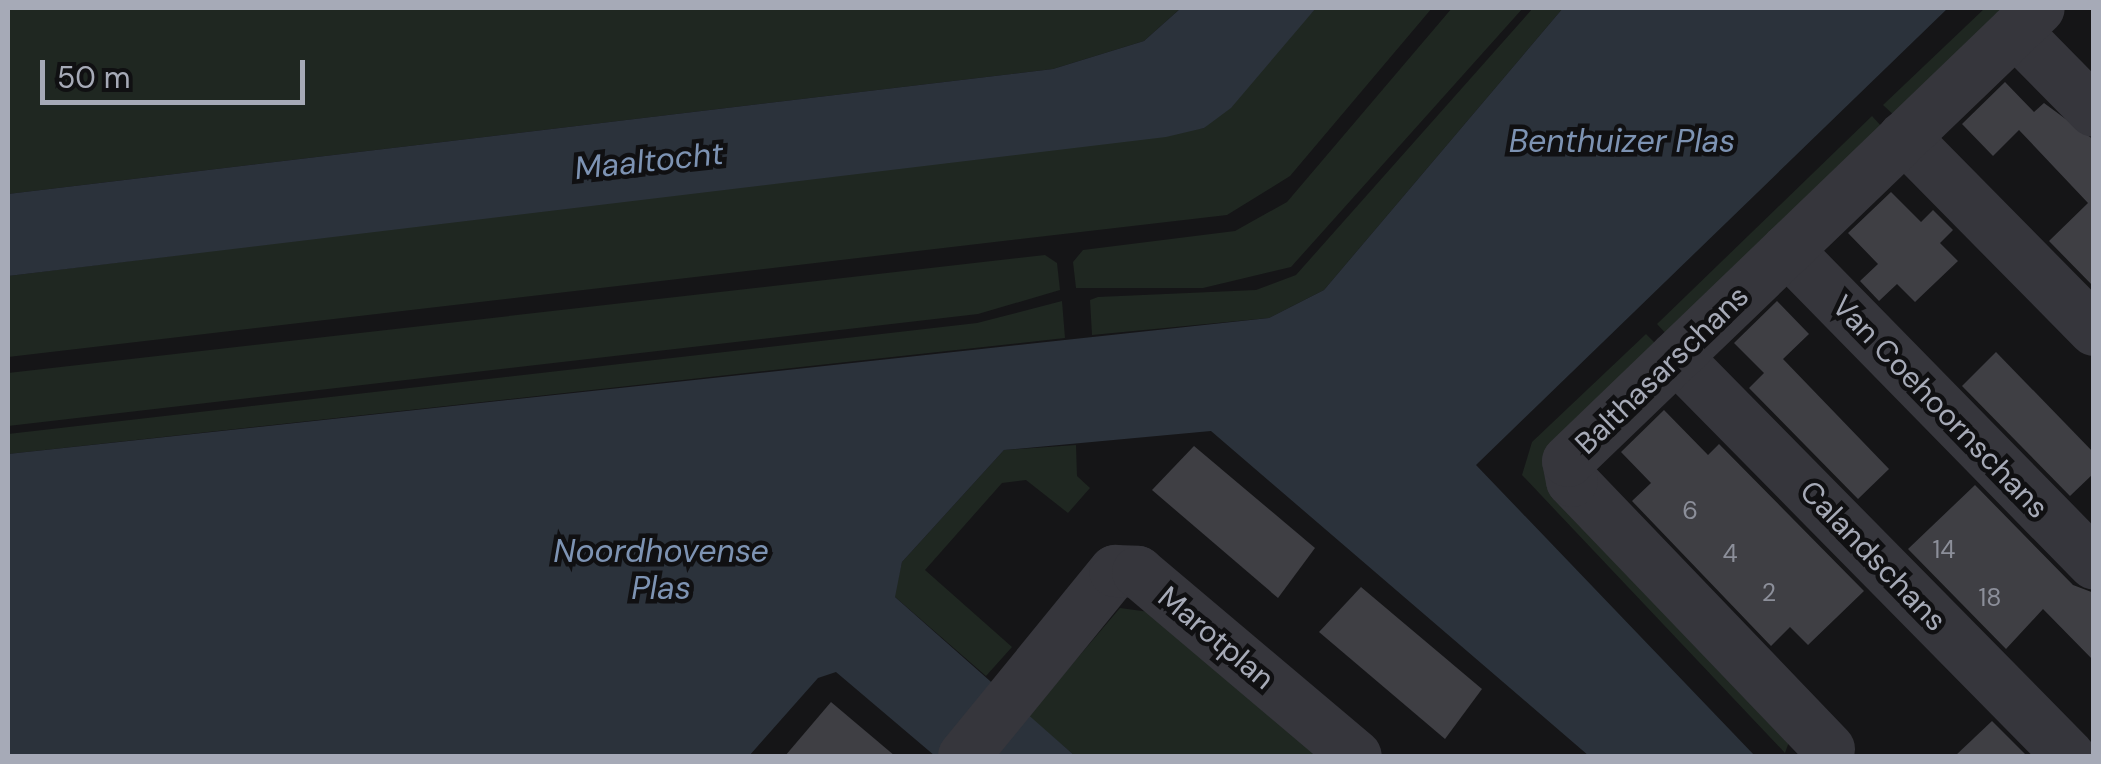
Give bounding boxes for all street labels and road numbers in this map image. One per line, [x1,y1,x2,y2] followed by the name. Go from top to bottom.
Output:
[1568,278,1756,462] street label: Balthasarschans
[1824,288,2056,526] street label: Van Coehoornschans
[1792,473,1954,639] street label: Calandschans
[1151,579,1281,697] street label: Marotplan

